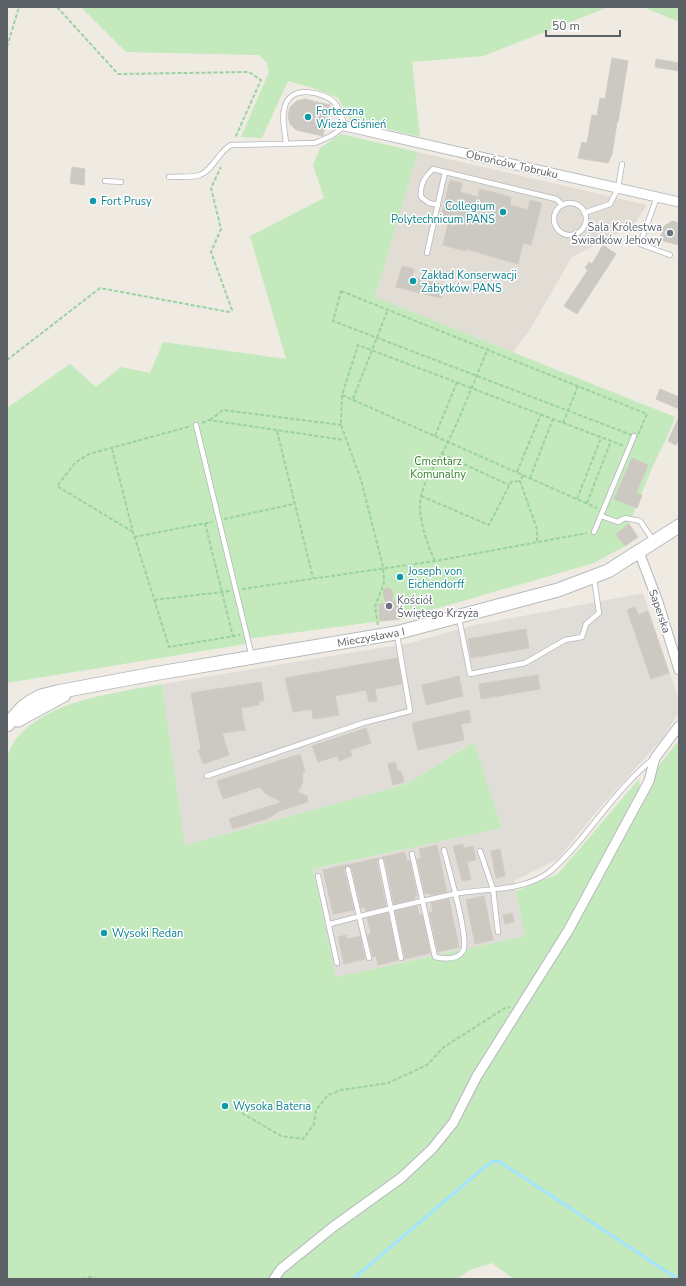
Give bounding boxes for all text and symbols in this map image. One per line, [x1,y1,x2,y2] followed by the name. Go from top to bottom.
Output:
[546,12,620,38] scale bar
[552,18,580,34] text: 50 m
[316,104,386,132] place label: Forteczna Wieża Ciśnień
[303,112,313,122] marker: Forteczna Wieża Ciśnień
[464,147,560,182] street label: Obrońców Tobruku
[101,194,152,209] place label: Fort Prusy
[88,196,98,206] marker: Fort Prusy
[391,199,495,227] place label: Collegium Polytechnicum PANS
[498,207,508,217] marker: Collegium Polytechnicum PANS
[571,220,662,248] place label: Sala Królestwa Świadków Jehowy
[665,228,675,238] marker: Sala Królestwa Świadków Jehowy
[421,268,517,296] place label: Zakład Konserwacji Zabytków PANS
[408,276,418,286] marker: Zakład Konserwacji Zabytków PANS
[410,454,466,482] park label: Cmentarz Komunalny
[407,564,465,592] place label: Joseph von Eichendorff
[395,572,405,582] marker: Joseph von Eichendorff
[645,587,674,635] street label: Saperska
[397,593,479,621] place label: Kościół Świętego Krzyża
[384,601,394,611] marker: Kościół Świętego Krzyża
[336,624,406,651] street label: Mieczysława I
[112,926,183,941] place label: Wysoki Redan
[99,928,109,938] marker: Wysoki Redan
[233,1099,311,1114] place label: Wysoka Bateria
[220,1101,230,1111] marker: Wysoka Bateria

